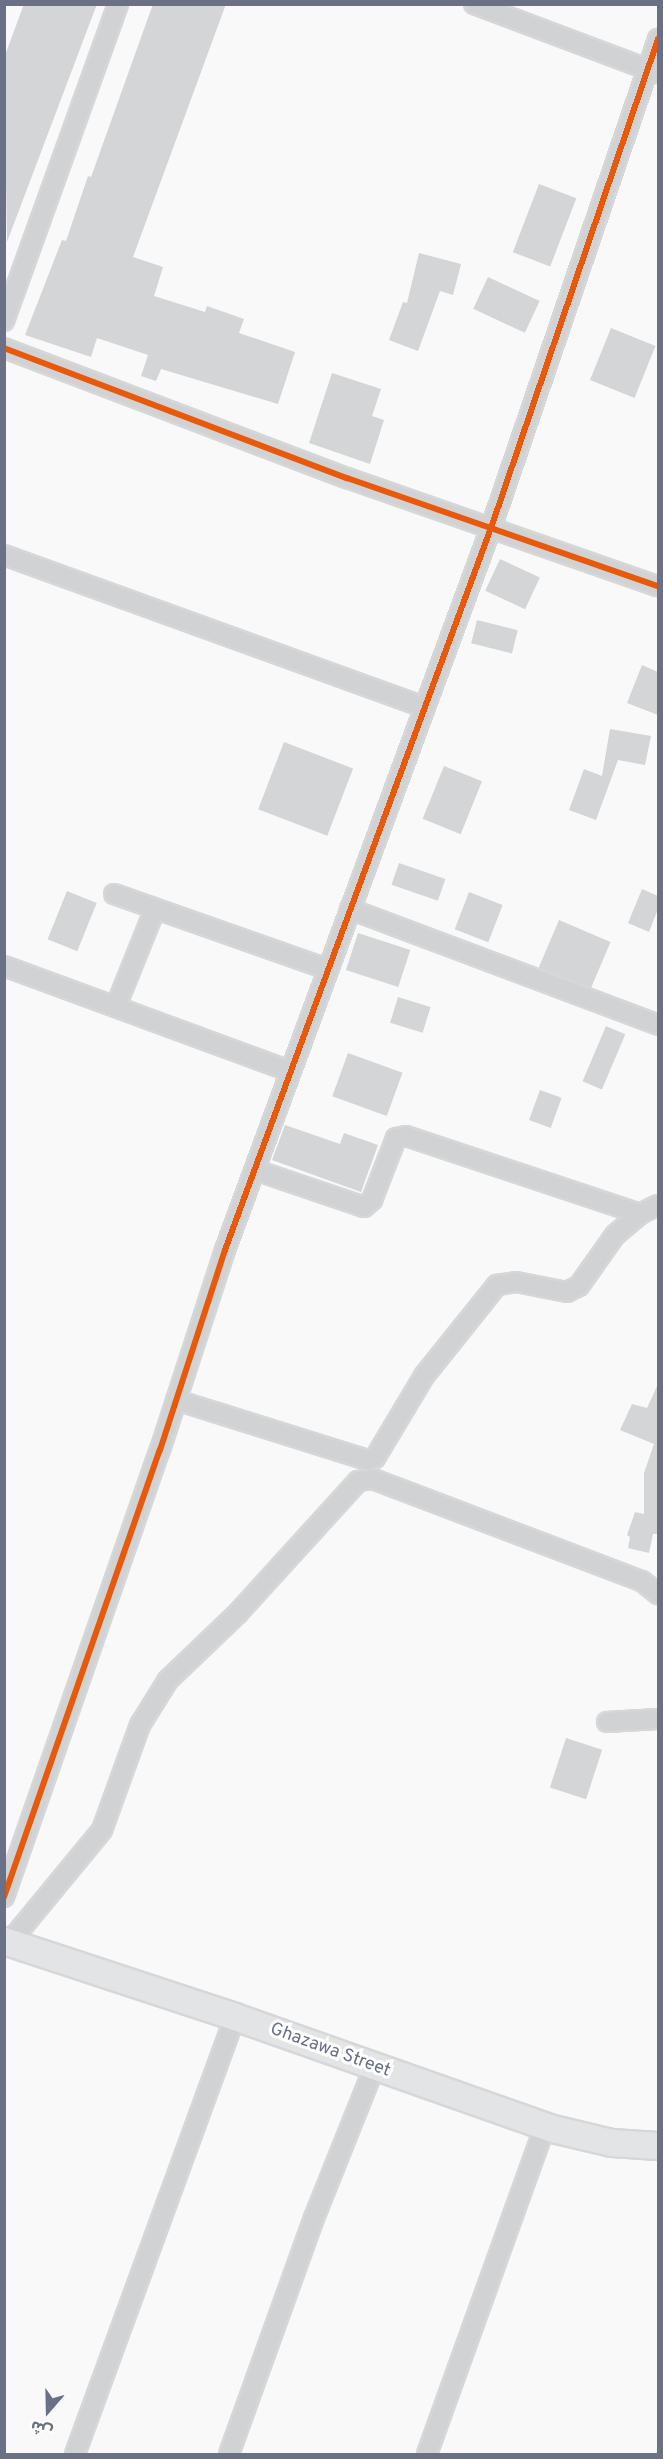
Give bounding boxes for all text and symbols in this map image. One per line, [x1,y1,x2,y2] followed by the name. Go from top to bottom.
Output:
[267,2019,393,2083] street label: Ghazawa Street
[18,2381,78,2441] north arrow
[28,2415,56,2441] text: ش

